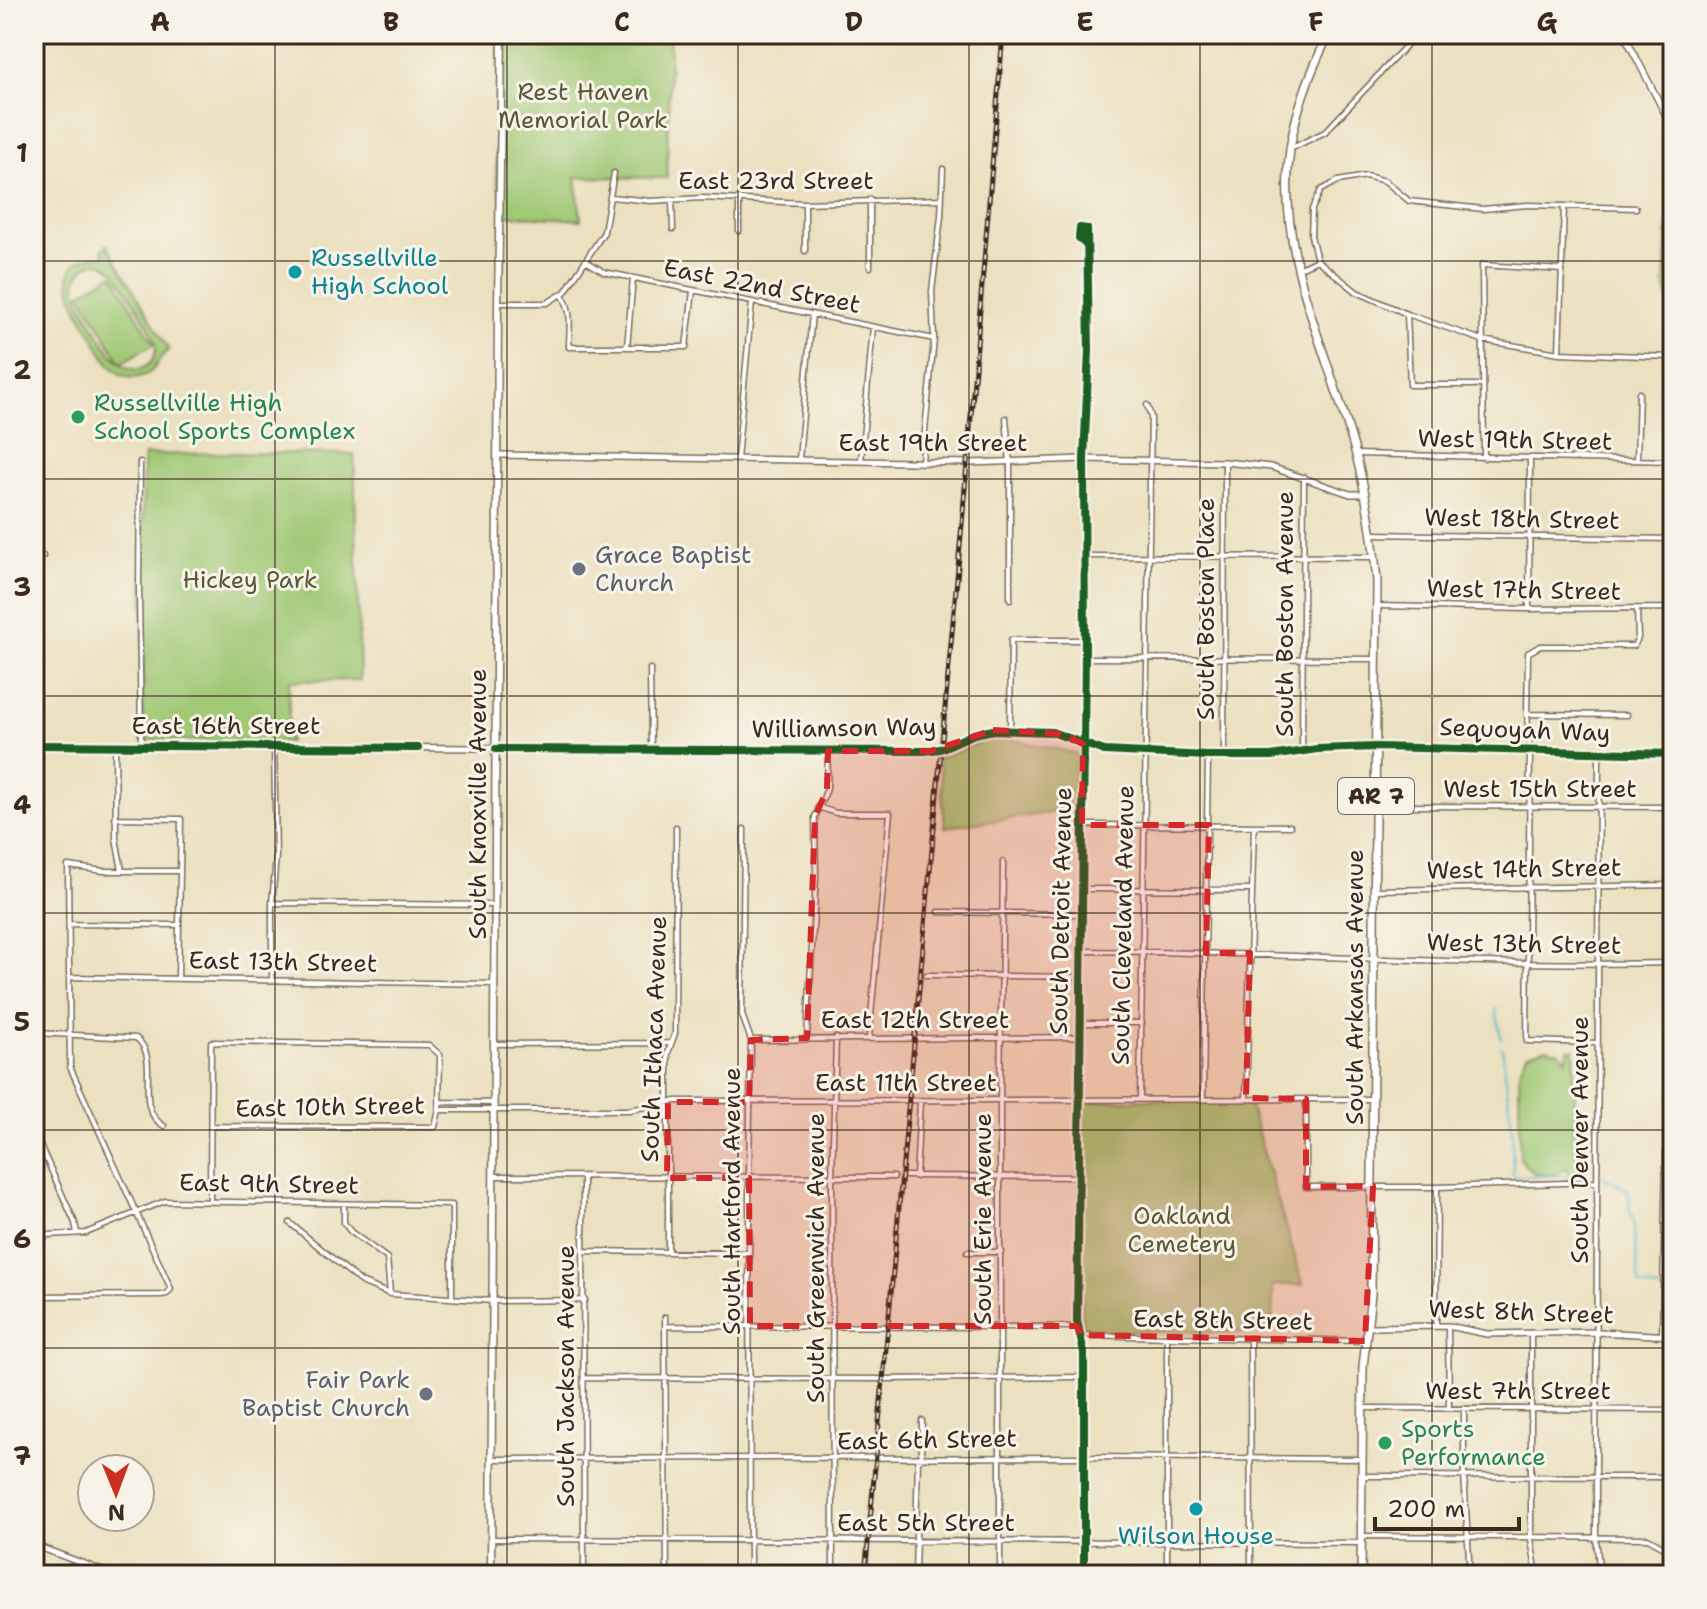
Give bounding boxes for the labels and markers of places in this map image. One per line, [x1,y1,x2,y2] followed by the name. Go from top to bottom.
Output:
[311,242,449,302] place label: Russellville High School
[286,263,304,281] marker: Russellville High School
[94,387,355,447] place label: Russellville High School Sports Complex
[69,408,87,426] marker: Russellville High School Sports Complex
[595,539,752,599] place label: Grace Baptist Church
[570,560,588,578] marker: Grace Baptist Church
[242,1364,410,1424] place label: Fair Park Baptist Church
[417,1385,435,1403] marker: Fair Park Baptist Church
[1401,1413,1546,1473] place label: Sports Performance
[1376,1434,1394,1452] marker: Sports Performance
[1187,1500,1205,1518] marker: Wilson House
[1118,1520,1274,1552] place label: Wilson House

